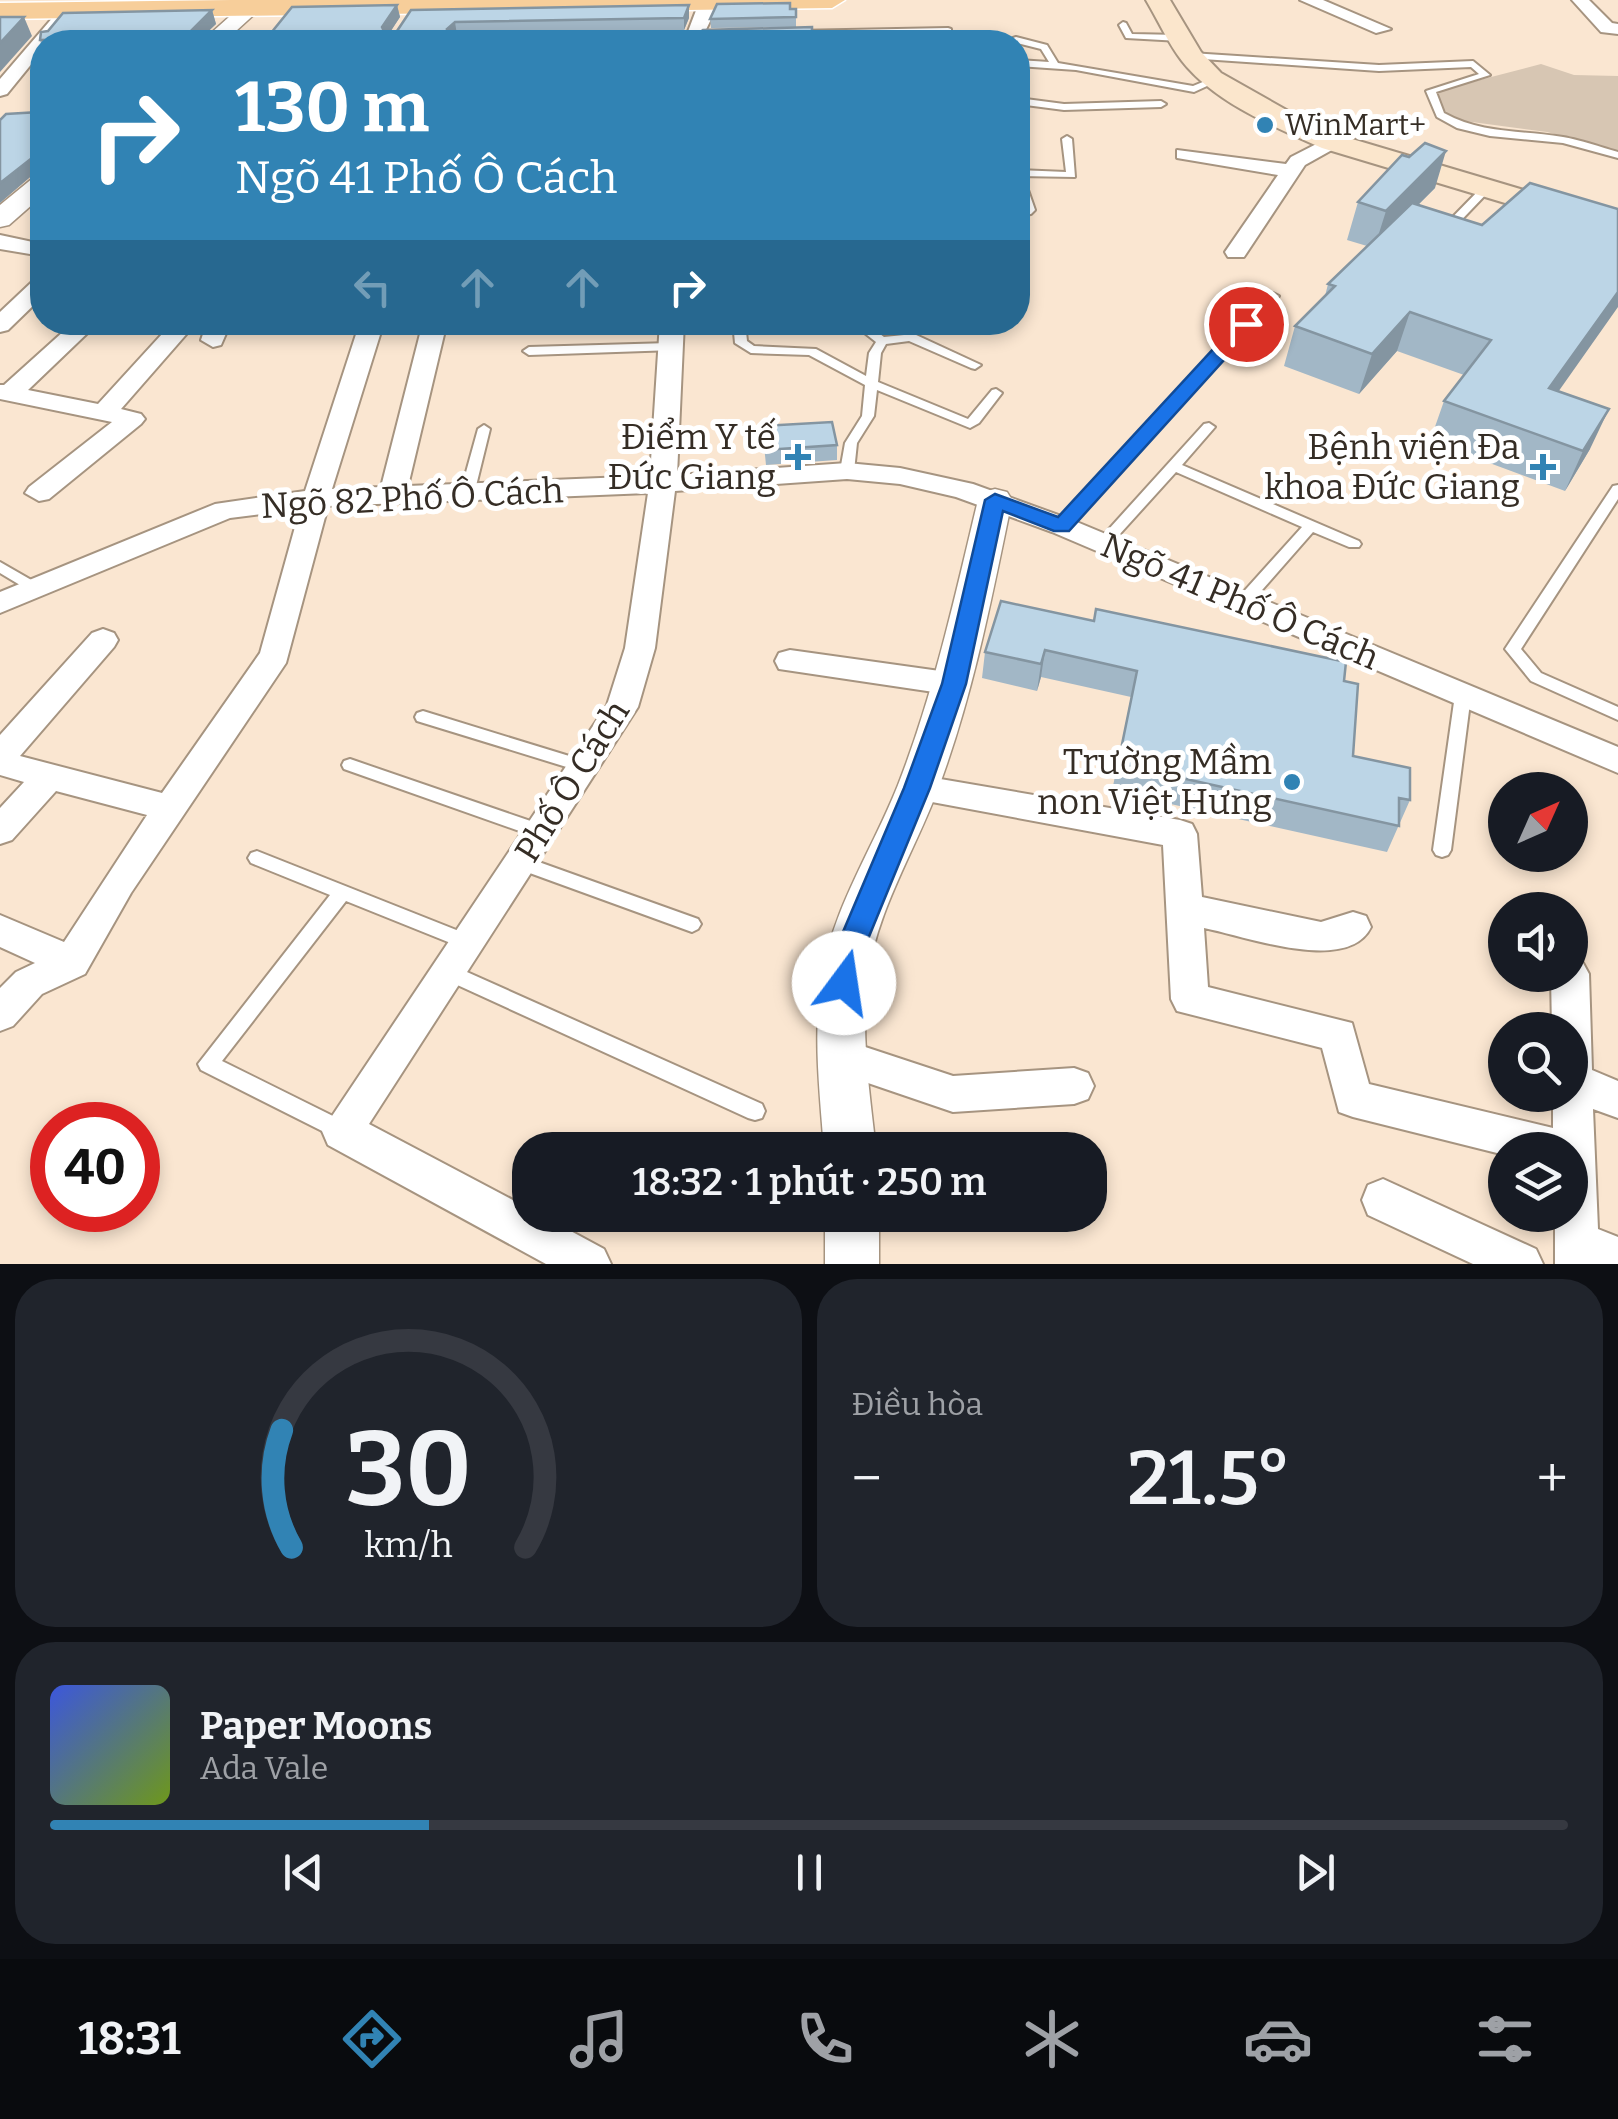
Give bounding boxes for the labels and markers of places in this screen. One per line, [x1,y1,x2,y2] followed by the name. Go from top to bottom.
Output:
[1285,107,1426,143] place label: WinMart+
[1254,114,1276,136] marker: WinMart+
[1204,282,1289,367] pin
[607,416,776,498] place label: Điểm Y tế Đức Giang
[1264,426,1520,508] place label: Bệnh viện Đa khoa Đức Giang
[785,444,811,470] marker: Điểm Y tế Đức Giang
[1530,454,1556,480] marker: Bệnh viện Đa khoa Đức Giang
[1037,741,1272,823] place label: Trường Mầm non Việt Hưng
[1281,771,1303,793] marker: Trường Mầm non Việt Hưng

